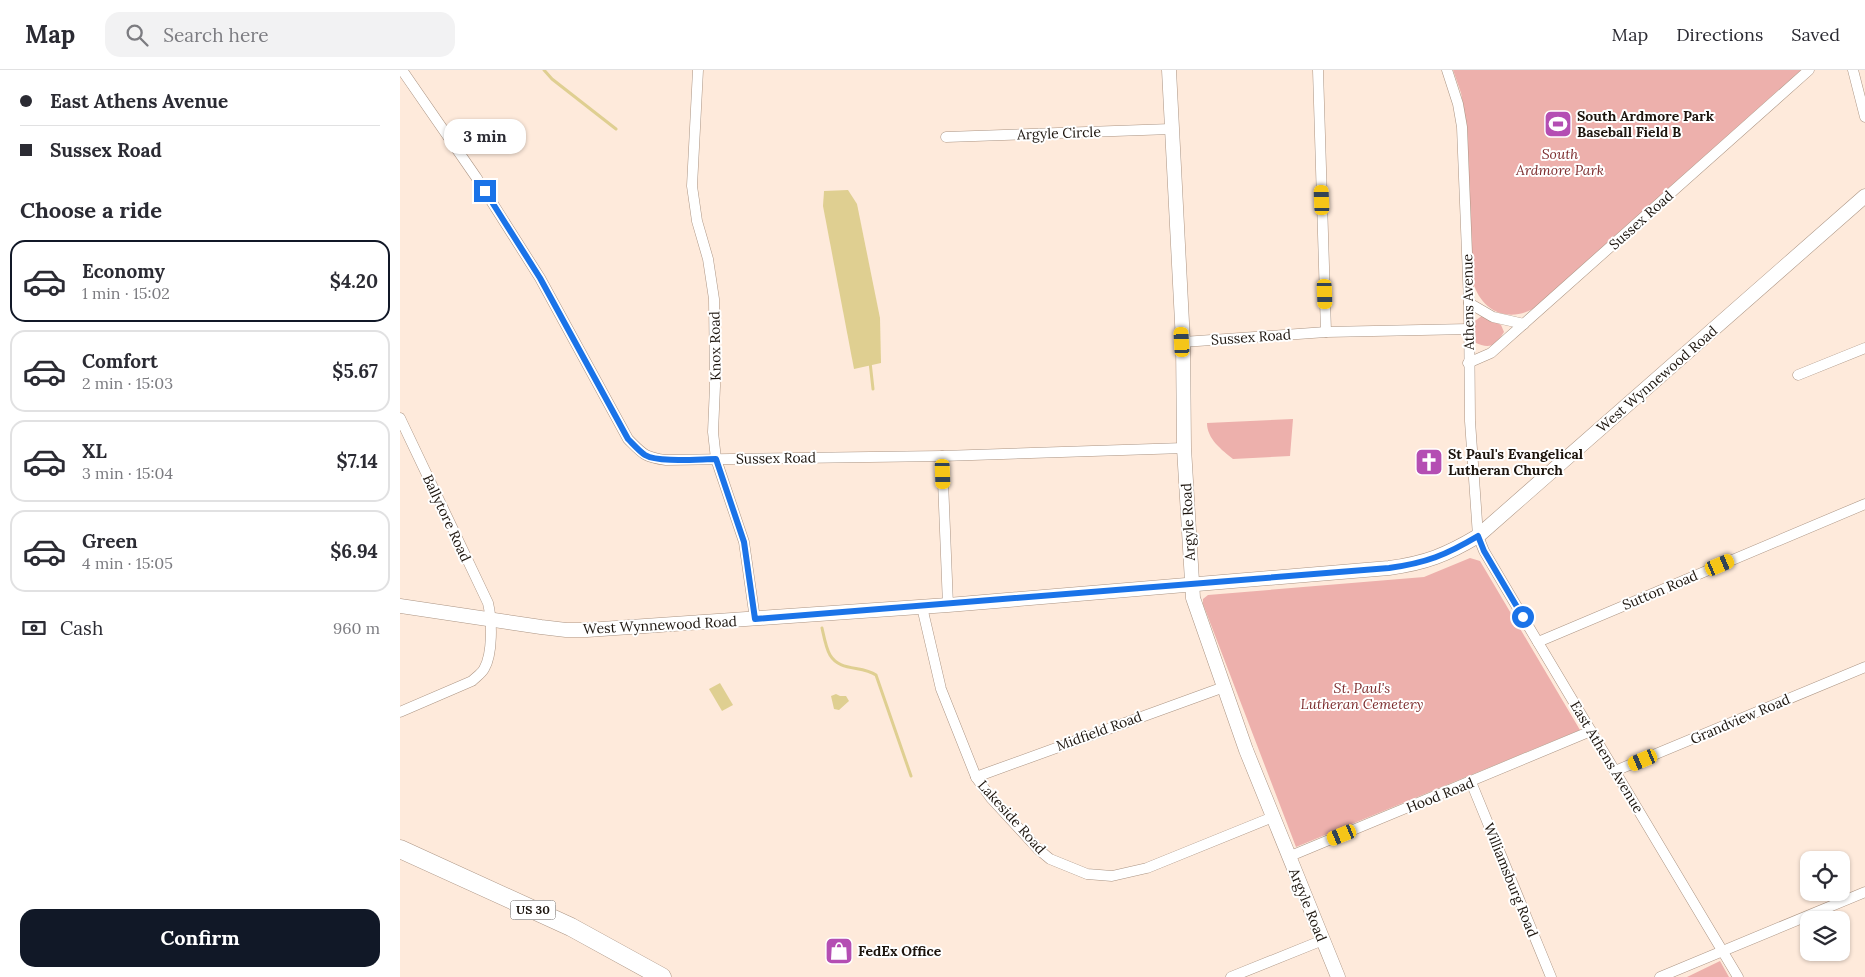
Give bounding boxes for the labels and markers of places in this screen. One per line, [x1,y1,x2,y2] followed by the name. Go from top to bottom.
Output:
[1577,107,1715,141] place label: South Ardmore Park Baseball Field B
[1543,109,1573,139] sports icon: South Ardmore Park Baseball Field B
[1448,445,1584,479] place label: St Paul's Evangelical Lutheran Church
[1414,447,1444,477] church icon: St Paul's Evangelical Lutheran Church
[824,936,854,966] shop icon: FedEx Office
[858,942,942,960] place label: FedEx Office

